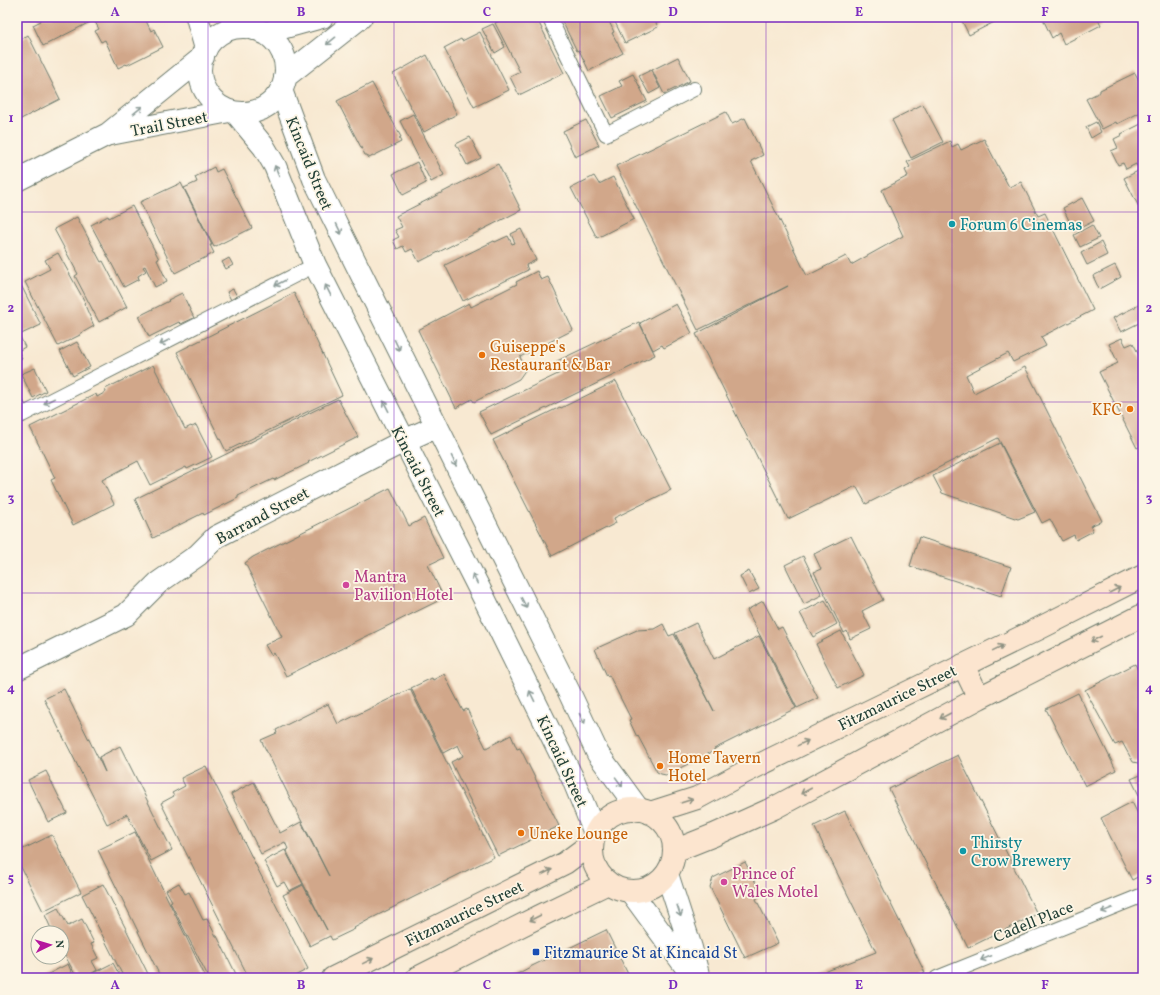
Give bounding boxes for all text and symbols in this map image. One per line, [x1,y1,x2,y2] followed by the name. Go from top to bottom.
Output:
[110,4,120,22] text: A
[297,4,306,22] text: B
[483,4,491,22] text: C
[668,4,678,22] text: D
[855,4,863,22] text: E
[1041,4,1049,22] text: F
[325,37,336,46] one-way arrow
[133,105,144,114] one-way arrow
[129,107,210,143] street label: Trail Street
[8,110,14,128] text: 1
[1146,110,1152,128] text: 1
[279,114,337,214] street label: Kincaid Street
[272,165,280,177] one-way arrow
[960,215,1083,237] place label: Forum 6 Cinemas
[947,219,957,229] marker: Forum 6 Cinemas
[336,223,343,235] one-way arrow
[275,279,287,287] one-way arrow
[324,284,331,296] one-way arrow
[8,300,15,318] text: 2
[1146,300,1153,318] text: 2
[490,337,611,377] place label: Guiseppe's Restaurant & Bar
[159,339,171,346] one-way arrow
[394,339,401,351] one-way arrow
[477,350,487,360] marker: Guiseppe's Restaurant & Bar
[43,398,55,405] one-way arrow
[1092,400,1122,422] place label: KFC
[382,401,389,413] one-way arrow
[1125,404,1135,414] marker: KFC
[385,423,450,521] street label: Kincaid Street
[451,455,458,467] one-way arrow
[212,483,314,551] street label: Barrand Street
[8,490,15,508] text: 3
[1146,490,1153,508] text: 3
[354,567,454,607] place label: Mantra Pavilion Hotel
[471,574,478,586] one-way arrow
[341,580,351,590] marker: Mantra Pavilion Hotel
[1109,586,1121,593] one-way arrow
[521,596,528,608] one-way arrow
[1090,636,1102,643] one-way arrow
[992,644,1004,651] one-way arrow
[835,660,961,737] street label: Fitzmaurice Street
[7,680,15,698] text: 4
[1145,680,1153,698] text: 4
[528,690,535,702] one-way arrow
[530,712,592,812] street label: Kincaid Street
[579,713,586,725] one-way arrow
[939,713,951,720] one-way arrow
[797,739,809,746] one-way arrow
[668,748,761,788] place label: Home Tavern Hotel
[655,761,665,771] marker: Home Tavern Hotel
[615,776,623,787] one-way arrow
[800,787,812,795] one-way arrow
[680,797,693,804] one-way arrow
[529,824,628,846] place label: Uneke Lounge
[516,828,526,838] marker: Uneke Lounge
[971,833,1071,873] place label: Thirsty Crow Brewery
[958,846,968,856] marker: Thirsty Crow Brewery
[732,864,818,904] place label: Prince of Wales Motel
[541,868,553,875] one-way arrow
[8,870,14,888] text: 5
[1146,870,1152,888] text: 5
[402,876,528,953] street label: Fitzmaurice Street
[719,877,729,887] marker: Prince of Wales Motel
[990,897,1077,949] street label: Cadell Place
[676,904,683,917] one-way arrow
[1101,906,1113,914] one-way arrow
[529,915,541,922] one-way arrow
[30,925,70,965] north arrow
[51,940,66,949] text: N
[544,943,738,965] place label: Fitzmaurice St at Kincaid St
[531,947,541,957] marker: Fitzmaurice St at Kincaid St
[981,955,993,962] one-way arrow
[361,957,373,964] one-way arrow
[110,977,120,995] text: A
[297,977,306,995] text: B
[483,977,491,995] text: C
[668,977,678,995] text: D
[855,977,863,995] text: E
[1041,977,1049,995] text: F

